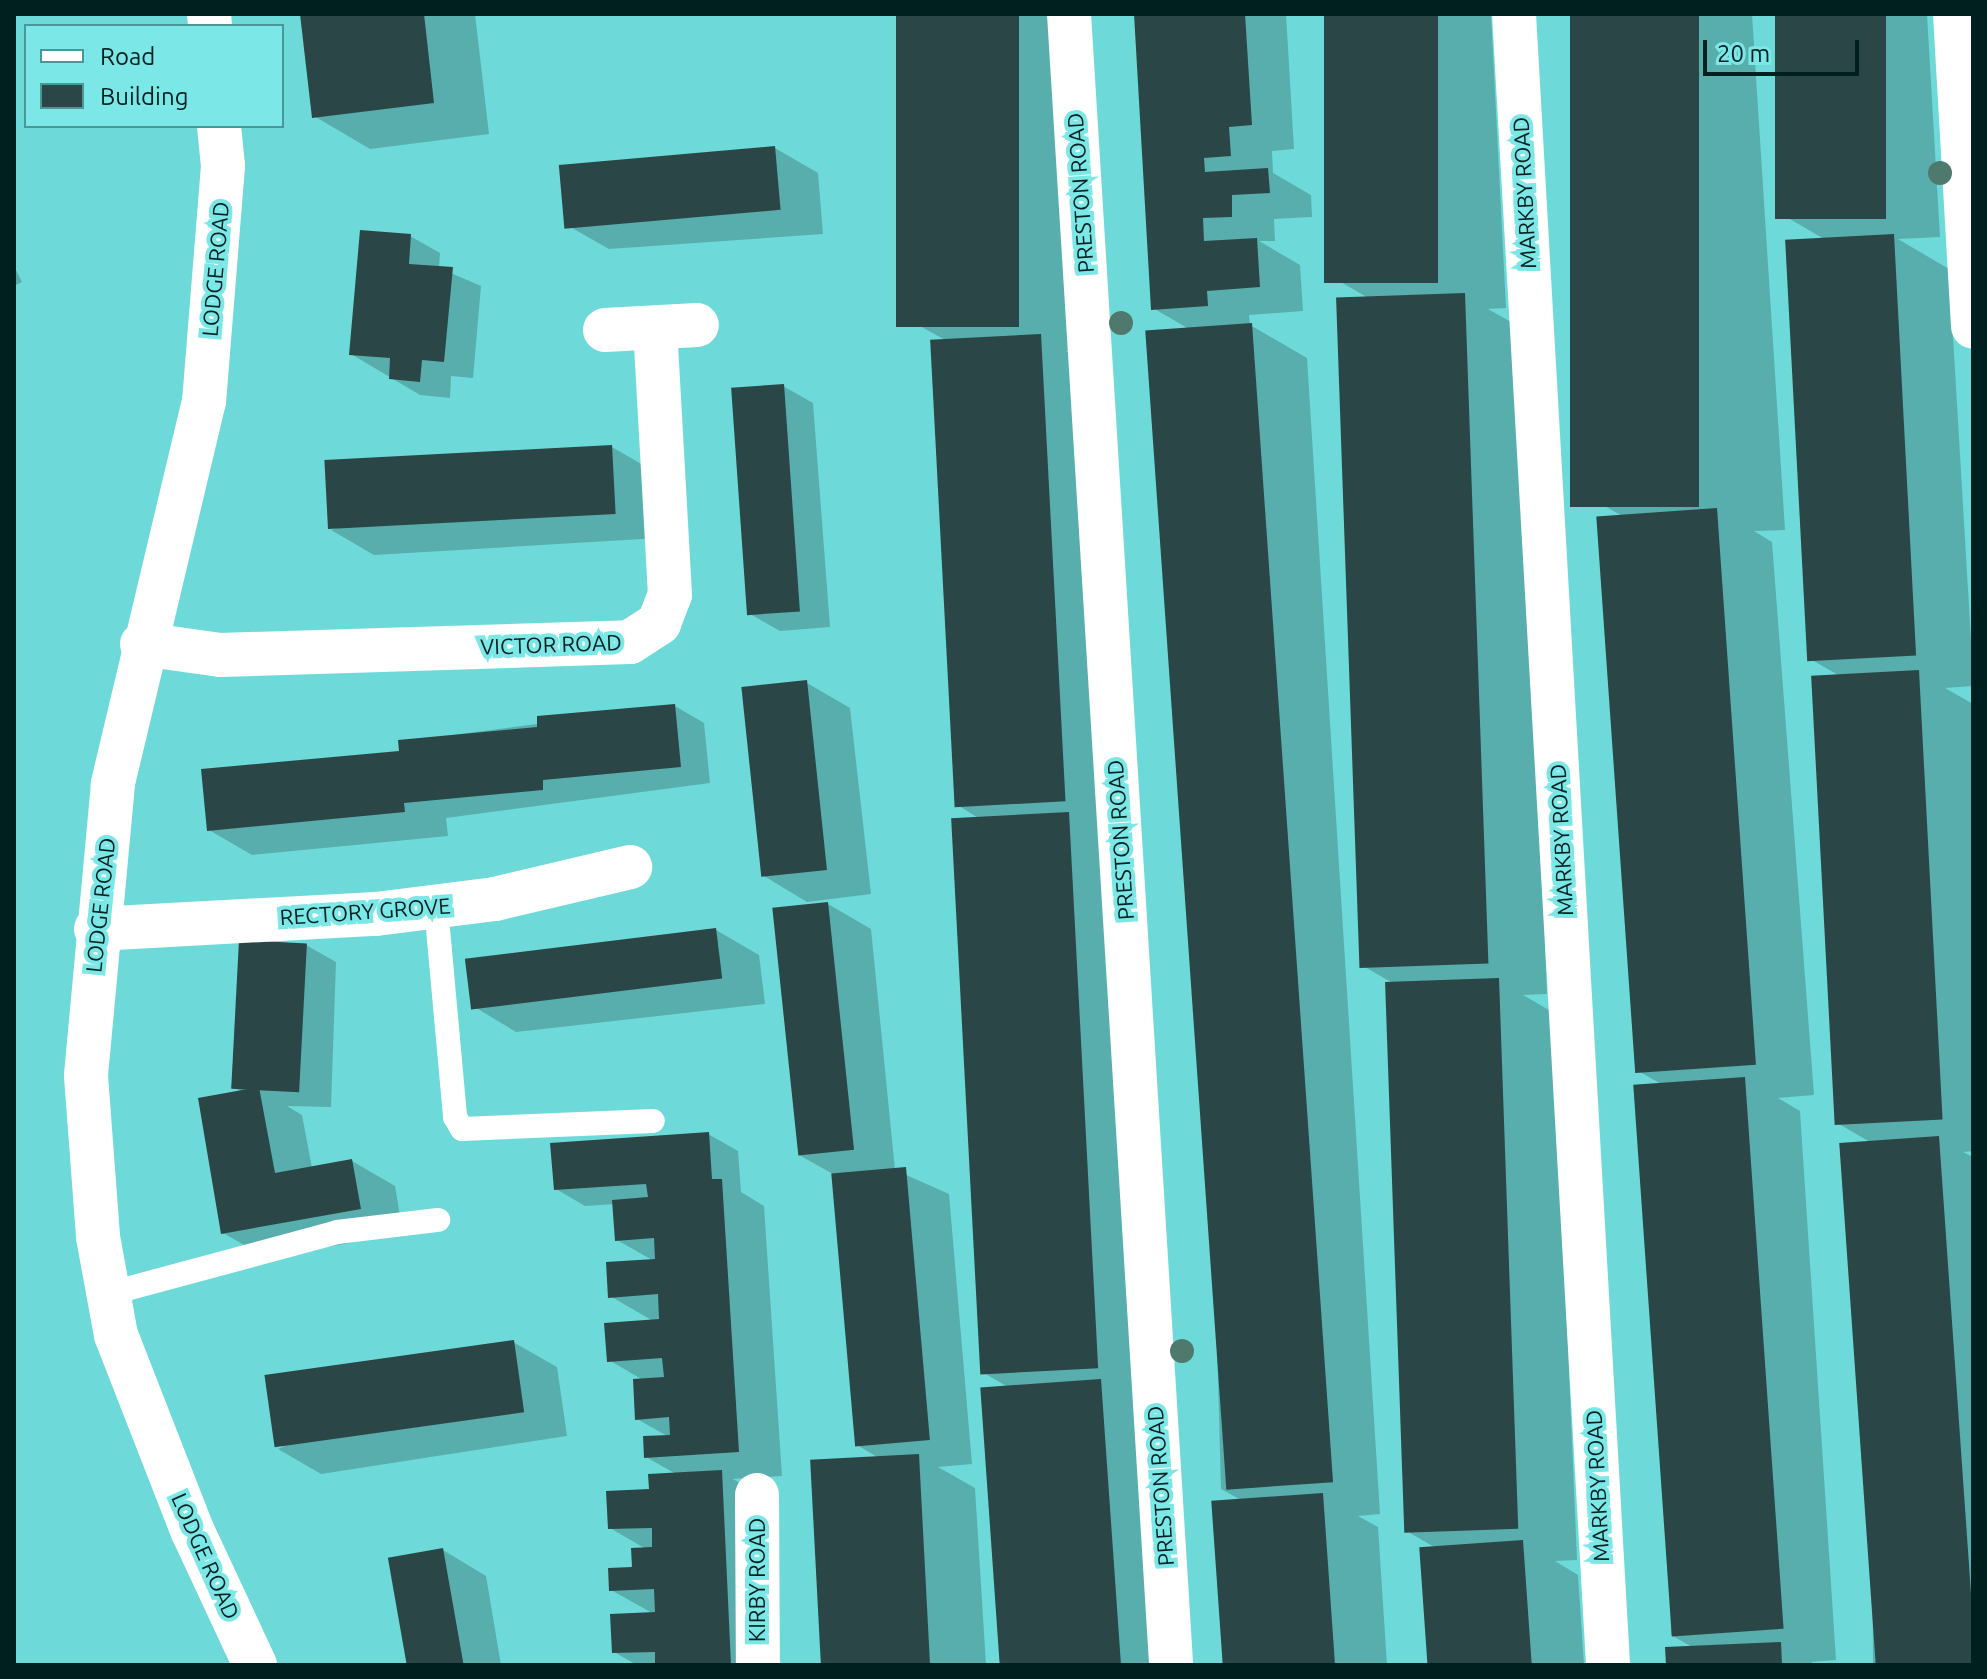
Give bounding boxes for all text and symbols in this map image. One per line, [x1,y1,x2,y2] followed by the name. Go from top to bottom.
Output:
[24,24,284,128] legend
[1707,24,1863,74] scale bar
[1717,40,1770,67] text: 20 m
[100,43,155,70] text: Road
[100,83,188,110] text: Building
[1061,112,1099,274] street label: PRESTON ROAD
[1507,116,1541,270] street label: MARKBY ROAD
[196,200,234,338] street label: LODGE ROAD
[480,628,622,660] street label: VICTOR ROAD
[1101,759,1139,921] street label: PRESTON ROAD
[1544,763,1578,917] street label: MARKBY ROAD
[80,836,120,974] street label: LODGE ROAD
[279,892,451,930] street label: RECTORY GROVE
[1141,1405,1179,1567] street label: PRESTON ROAD
[1580,1409,1614,1563] street label: MARKBY ROAD
[166,1489,246,1623] street label: LODGE ROAD
[744,1518,770,1642] street label: KIRBY ROAD

